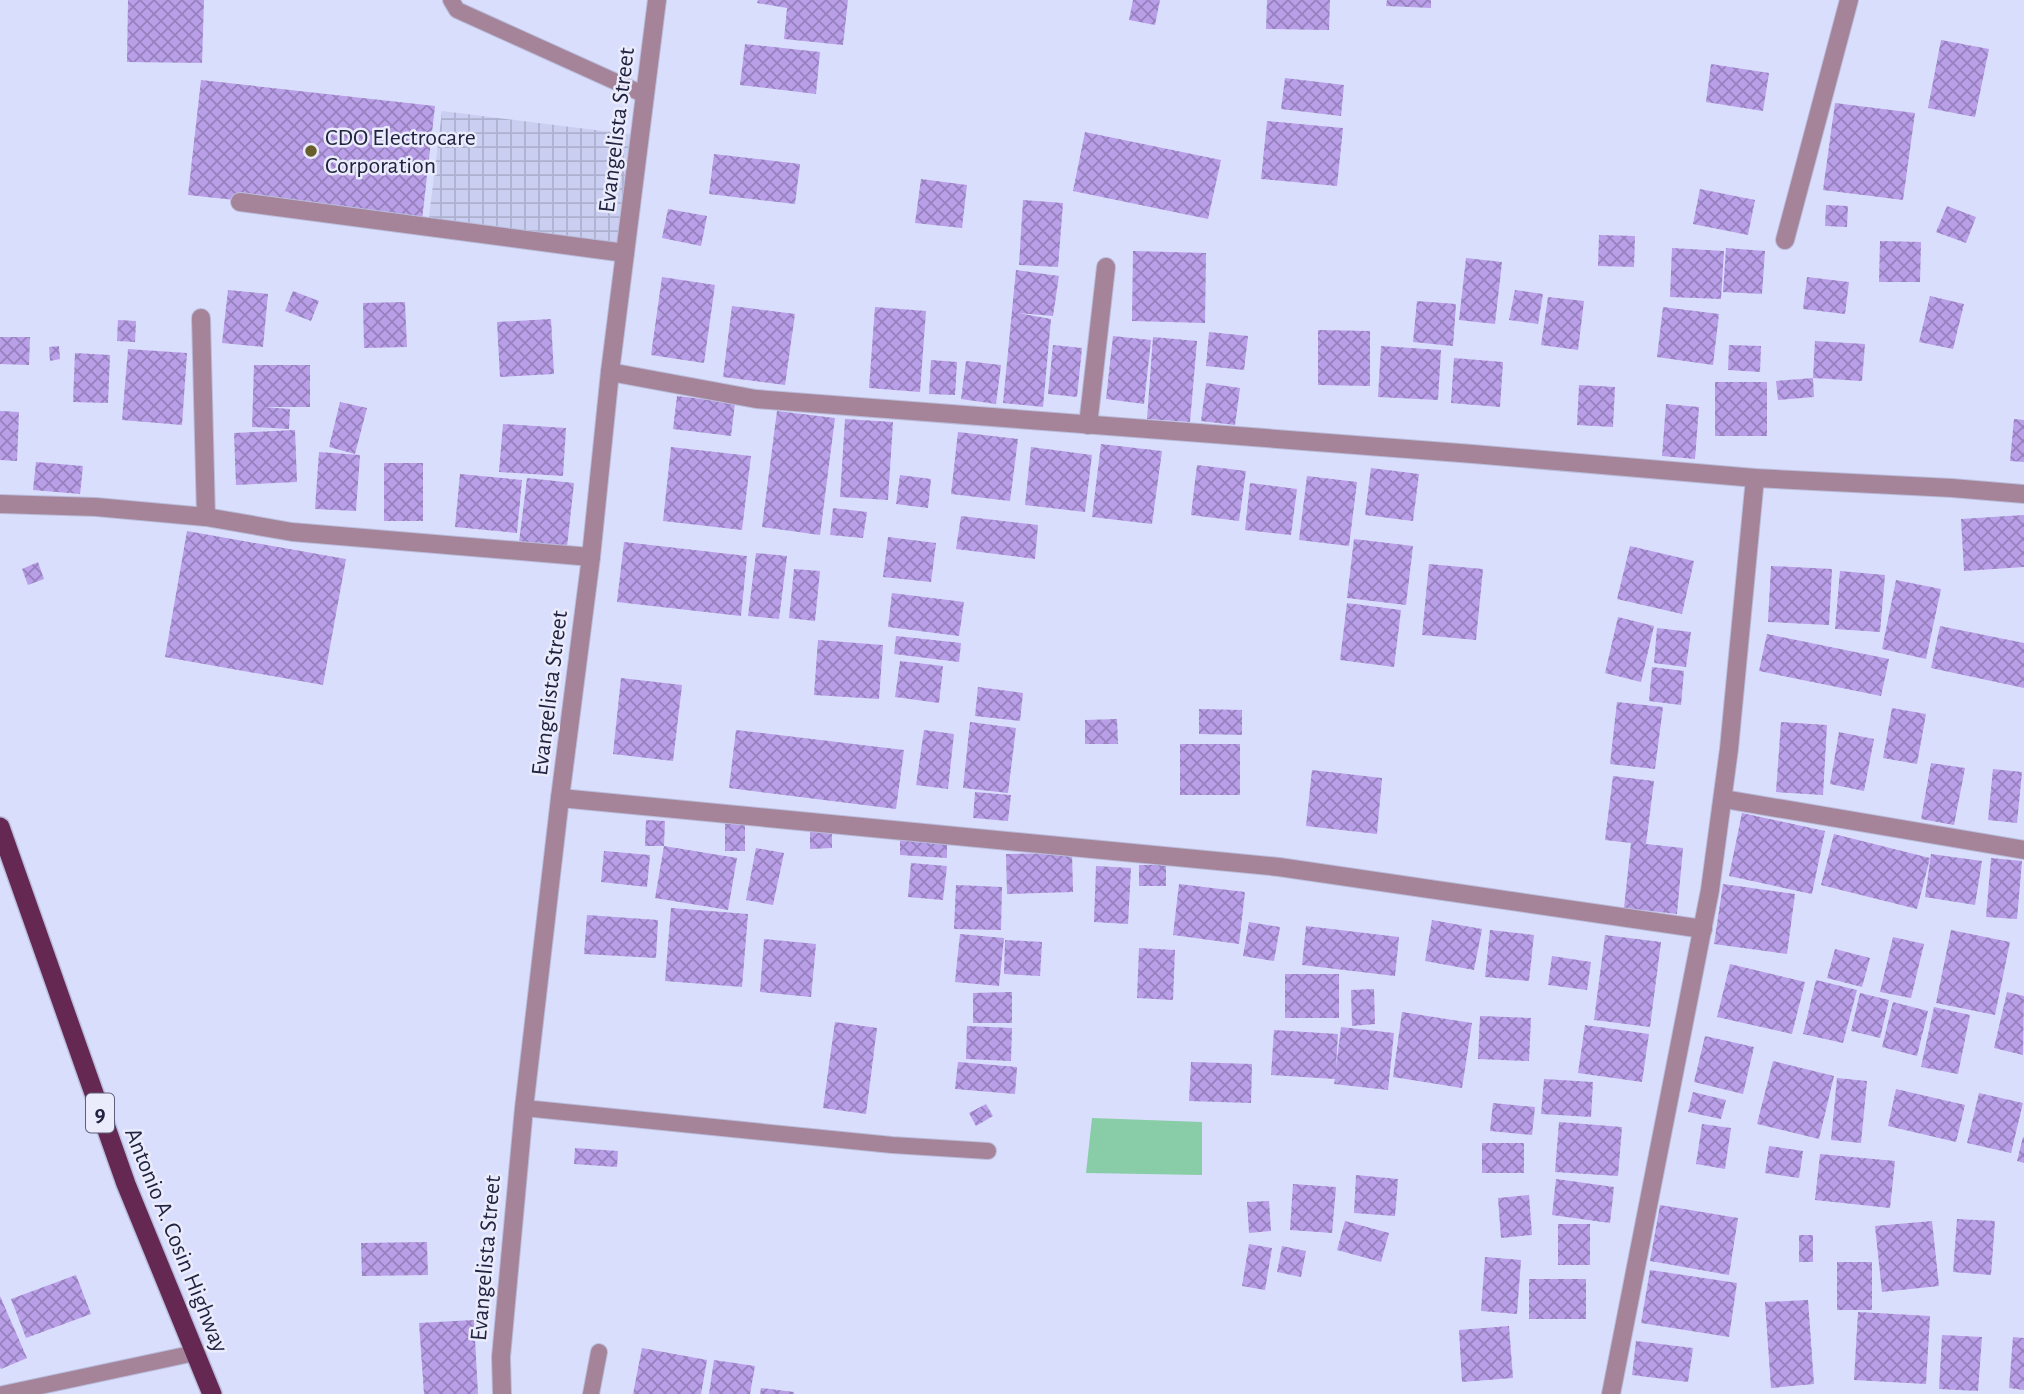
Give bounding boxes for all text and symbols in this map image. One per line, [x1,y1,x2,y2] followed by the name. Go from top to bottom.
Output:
[595,46,639,214] street label: Evangelista Street
[325,126,476,178] place label: CDO Electrocare Corporation
[303,143,319,159] marker: CDO Electrocare Corporation
[528,609,572,777] street label: Evangelista Street
[86,1094,114,1132] road number: 9
[120,1125,232,1356] street label: Antonio A. Cosin Highway
[467,1174,505,1342] street label: Evangelista Street

